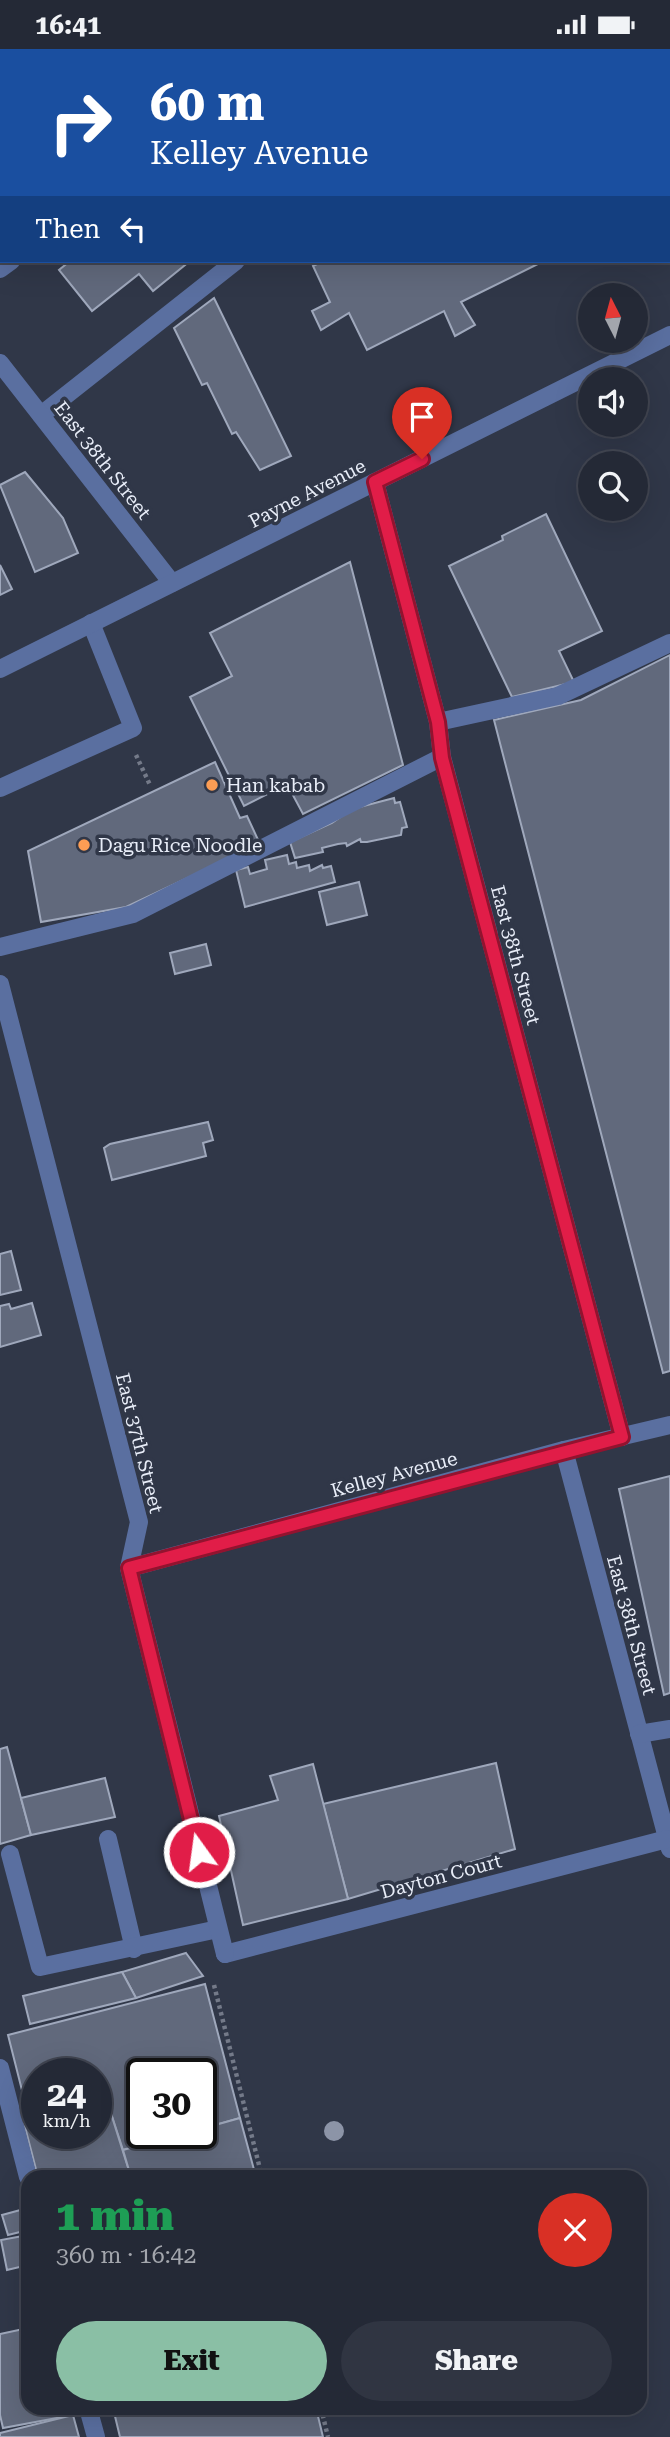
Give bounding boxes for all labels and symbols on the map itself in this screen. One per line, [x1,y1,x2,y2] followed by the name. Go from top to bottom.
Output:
[578,283,648,353] north arrow
[392,387,452,459] pin
[49,397,156,524] street label: East 38th Street
[245,454,370,533] street label: Payne Avenue
[226,774,325,797] place label: Han kabab
[204,777,220,793] marker: Han kabab
[98,834,262,857] place label: Dagu Rice Noodle
[76,837,92,853] marker: Dagu Rice Noodle
[486,883,545,1027] street label: East 38th Street
[111,1371,168,1515] street label: East 37th Street
[328,1447,460,1502] street label: Kelley Avenue
[602,1553,661,1697] street label: East 38th Street
[162,1815,236,1889] position arrow
[378,1849,504,1904] street label: Dayton Court
[126,2058,217,2149] speed limit sign: 30

